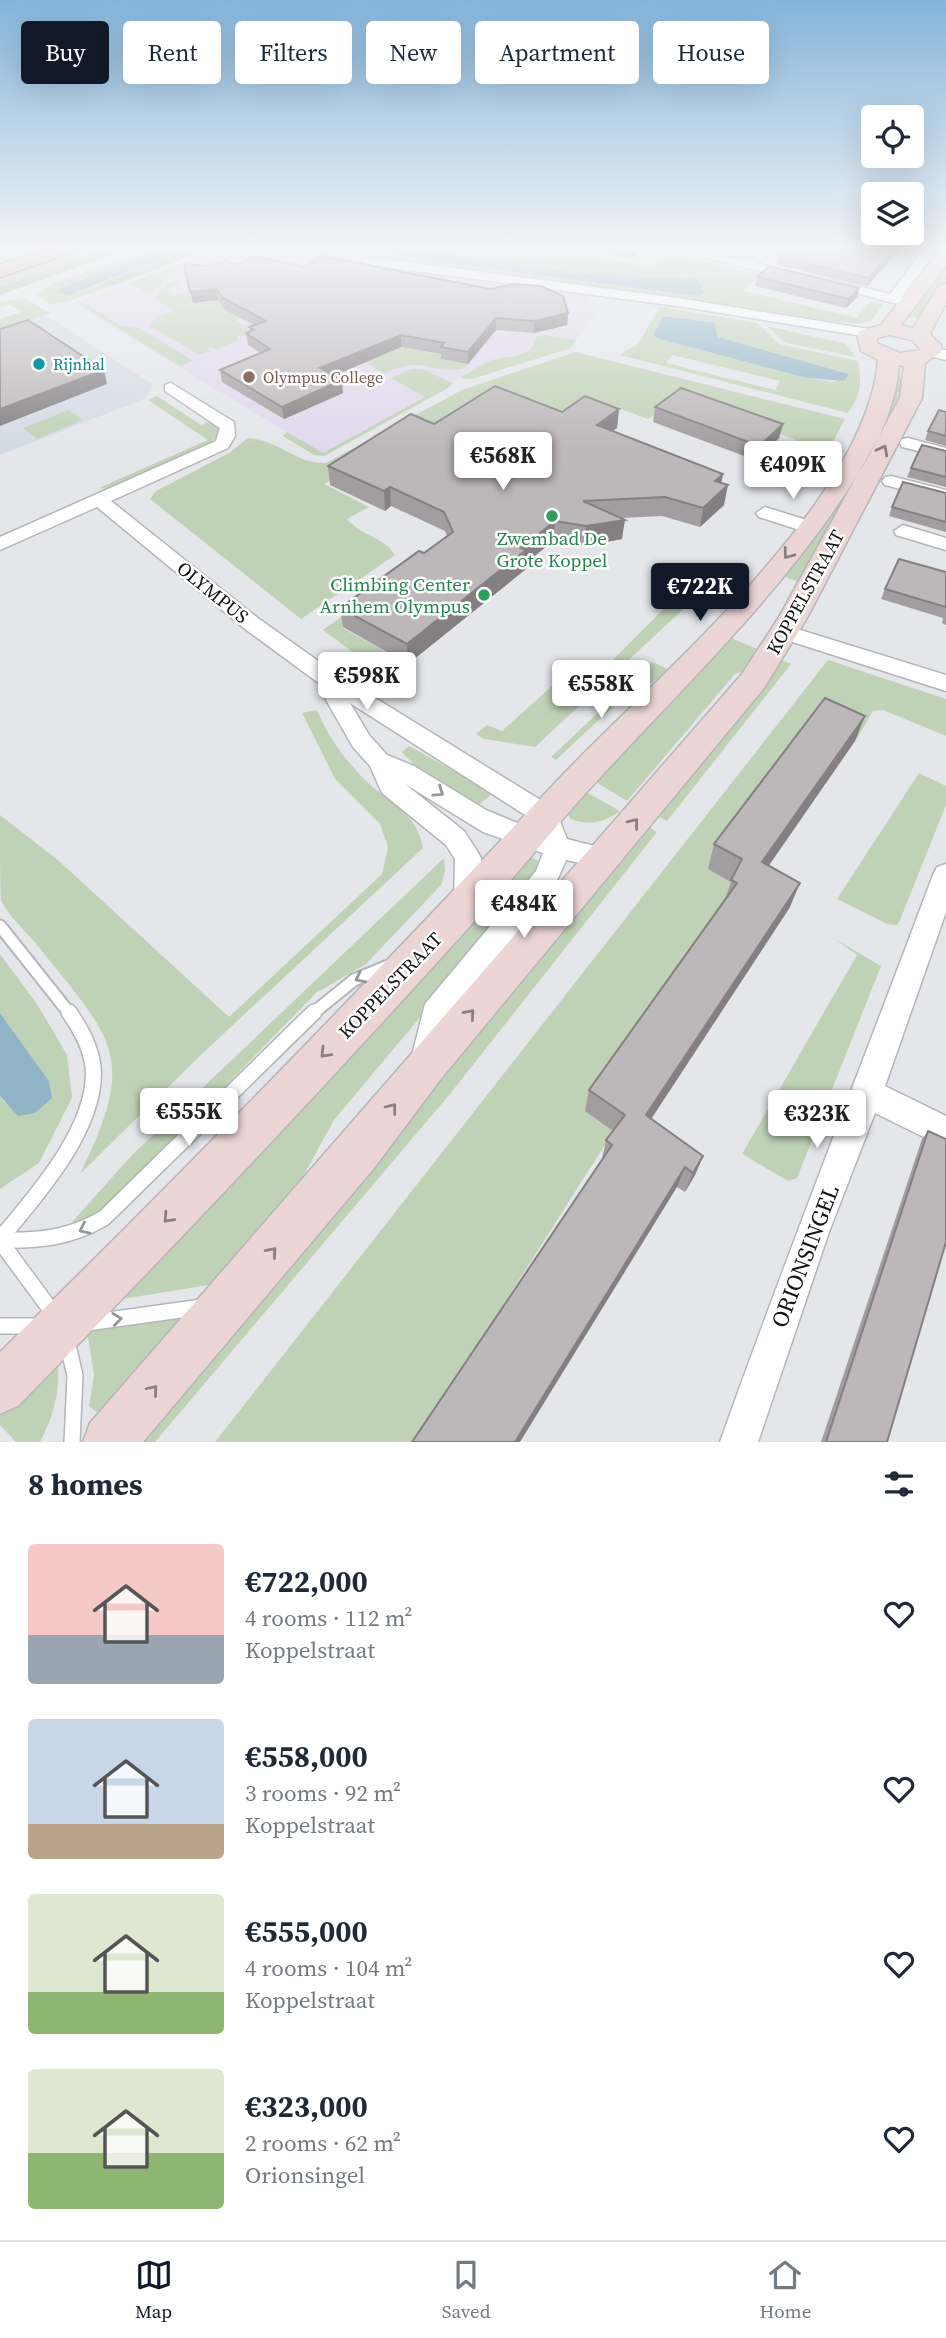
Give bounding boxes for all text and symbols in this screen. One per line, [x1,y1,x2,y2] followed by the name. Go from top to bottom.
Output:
[21,21,109,84] chip: Buy
[123,21,221,84] chip: Rent
[235,21,352,84] chip: Filters
[366,21,461,84] chip: New
[475,21,639,84] chip: Apartment
[653,21,769,84] chip: House
[861,105,924,245] map controls
[861,105,924,168] button: locate
[861,182,924,245] button: layers
[53,353,105,375] place label: Rijnhal
[31,356,47,372] marker: Rijnhal
[263,366,383,388] place label: Olympus College
[241,369,257,385] marker: Olympus College
[454,433,552,492] pin: €568K
[470,439,536,471] text: €568K
[744,442,842,501] pin: €409K
[875,445,888,457] one-way arrow
[760,448,826,480] text: €409K
[544,508,560,524] marker: Zwembad De Grote Koppel
[497,525,608,573] place label: Zwembad De Grote Koppel
[760,525,850,659] street label: KOPPELSTRAAT
[783,547,796,559] one-way arrow
[172,555,254,629] street label: OLYMPUS
[651,564,749,623] pin: €722K
[667,570,733,602] text: €722K
[320,571,470,619] place label: Climbing Center Arnhem Olympus
[476,587,492,603] marker: Climbing Center Arnhem Olympus
[318,652,416,712] pin: €598K
[334,659,400,691] text: €598K
[552,660,650,720] pin: €558K
[568,667,634,699] text: €558K
[431,784,444,796] one-way arrow
[626,818,638,831] one-way arrow
[475,880,573,940] pin: €484K
[491,887,557,919] text: €484K
[332,926,448,1044] street label: KOPPELSTRAAT
[355,970,367,984] one-way arrow
[462,1009,474,1022] one-way arrow
[320,1045,333,1058] one-way arrow
[140,1088,238,1148] pin: €555K
[768,1090,866,1150] pin: €323K
[156,1095,222,1127] text: €555K
[784,1097,850,1129] text: €323K
[383,1104,396,1116] one-way arrow
[763,1180,847,1332] street label: ORIONSINGEL
[164,1210,177,1223] one-way arrow
[79,1221,92,1234] one-way arrow
[264,1247,276,1260] one-way arrow
[111,1311,123,1326] one-way arrow
[145,1385,158,1398] one-way arrow
[28,1464,143,1505] text: 8 homes
[880,1465,918,1503] icon: filters
[245,1561,368,1602] text: €722,000
[84,1572,168,1656] icon: home
[880,1595,918,1633] icon: heart
[245,1602,412,1634] text: 4 rooms · 112 m²
[245,1634,375,1666] text: Koppelstraat
[245,1736,368,1777] text: €558,000
[84,1747,168,1831] icon: home
[880,1770,918,1808] icon: heart
[245,1777,401,1809] text: 3 rooms · 92 m²
[245,1809,375,1841] text: Koppelstraat
[245,1911,368,1952] text: €555,000
[84,1922,168,2006] icon: home
[880,1945,918,1983] icon: heart
[245,1952,412,1984] text: 4 rooms · 104 m²
[245,1984,375,2016] text: Koppelstraat
[245,2086,368,2127] text: €323,000
[84,2097,168,2181] icon: home
[880,2120,918,2158] icon: heart
[245,2127,401,2159] text: 2 rooms · 62 m²
[245,2159,365,2191] text: Orionsingel
[135,2256,173,2324] tab: Map
[442,2256,490,2324] tab: Saved
[760,2256,811,2324] tab: Home

